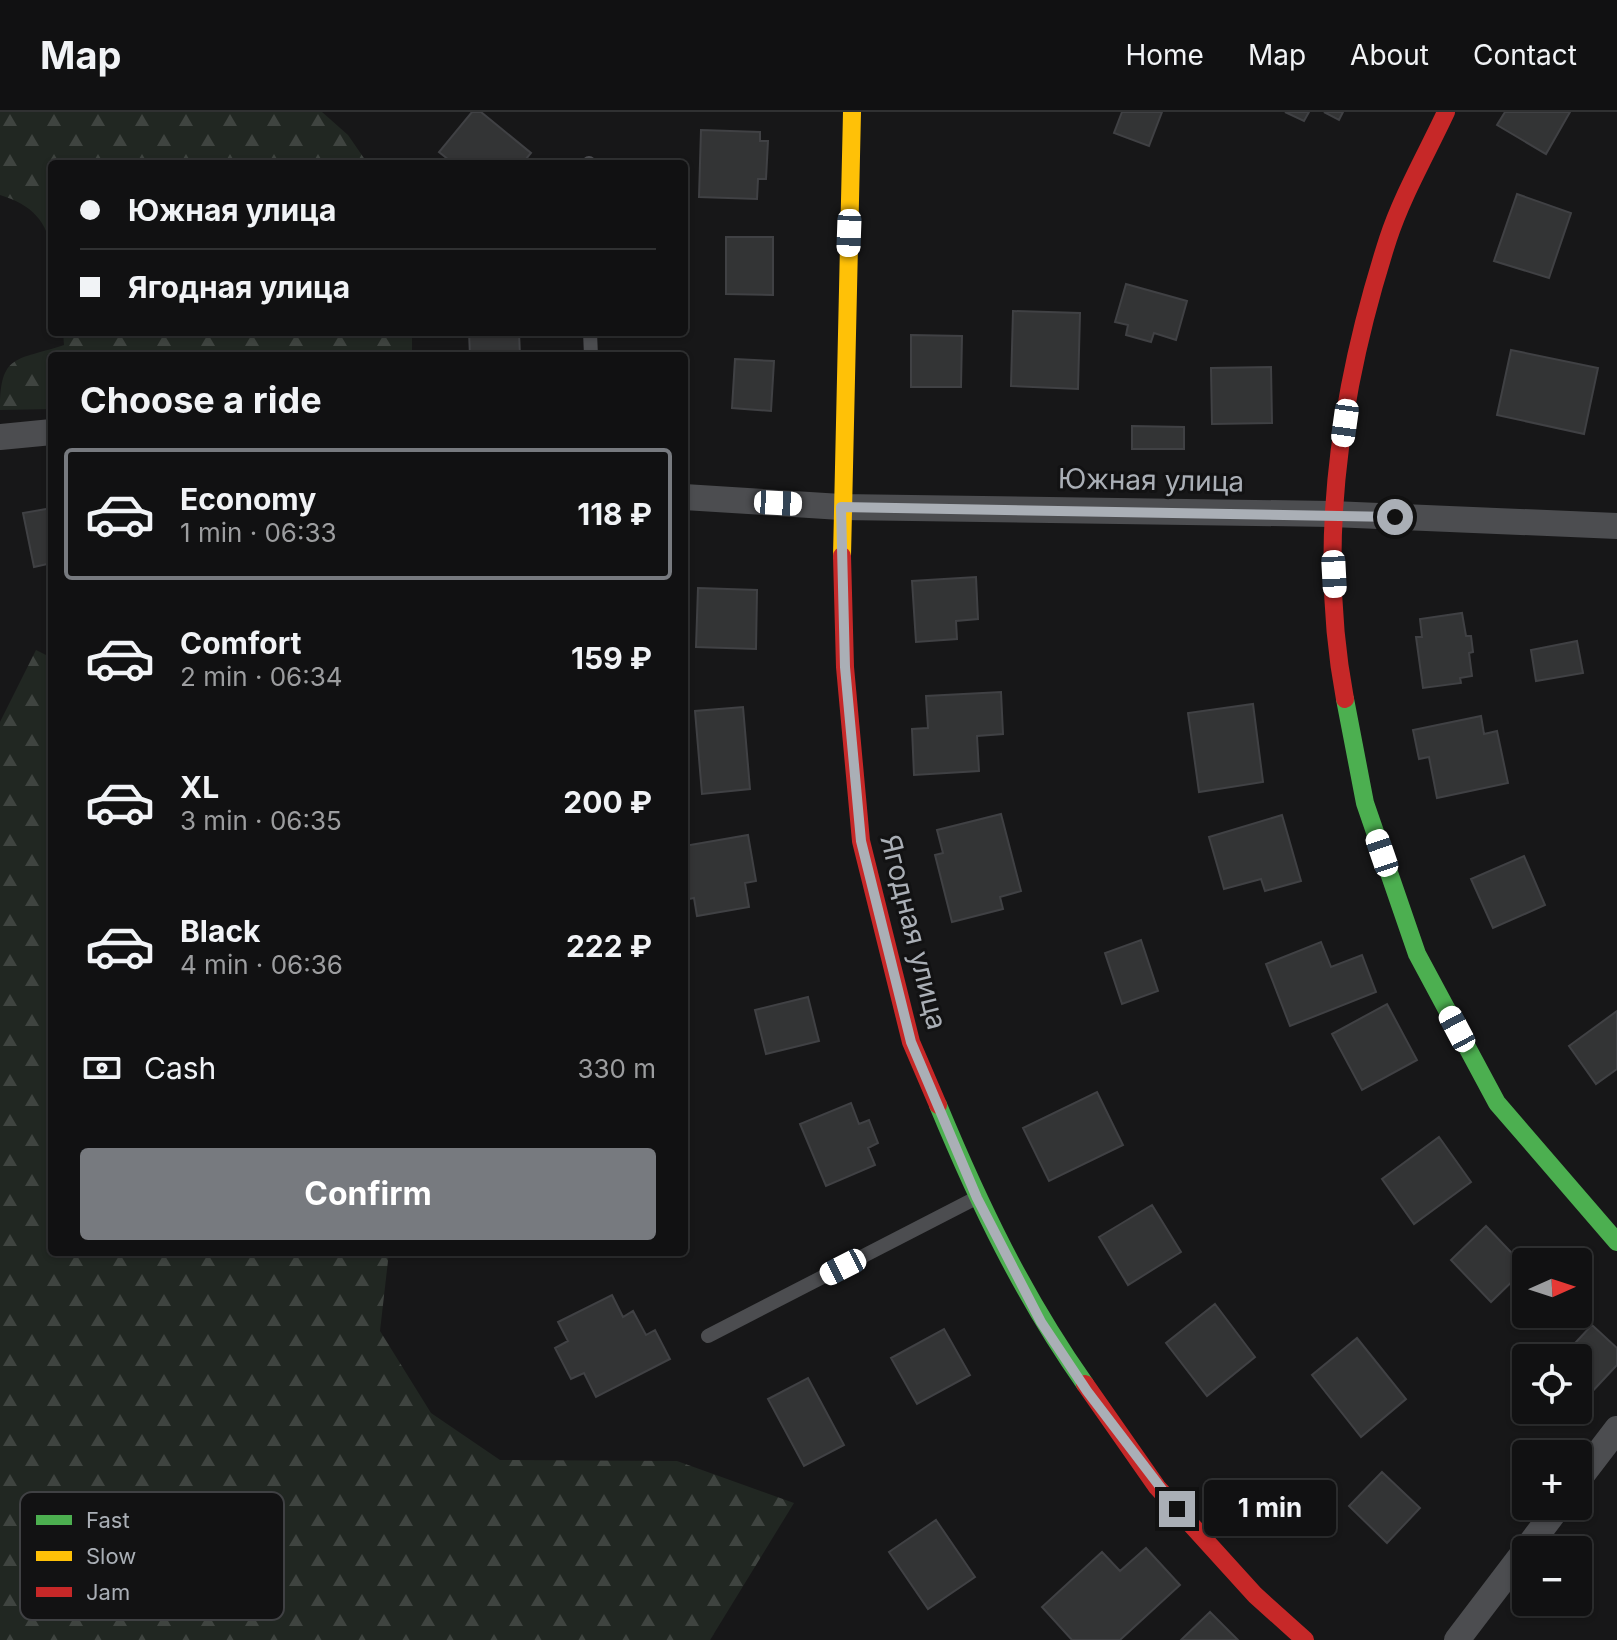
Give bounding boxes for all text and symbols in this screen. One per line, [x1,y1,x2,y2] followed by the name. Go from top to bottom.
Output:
[40,32,121,78] text: Map
[1125,38,1204,72] text: Home
[1248,38,1306,72] text: Map
[1350,38,1429,72] text: About
[1473,38,1577,72] text: Contact
[128,192,336,228] text: Южная улица
[836,209,862,257] car
[128,269,350,305] text: Ягодная улица
[80,378,322,422] text: Choose a ride
[1330,398,1360,448] car
[1058,461,1244,499] street label: Южная улица
[84,478,156,550] icon: car
[180,481,316,517] text: Economy
[753,490,803,516] car
[577,496,652,532] text: 118 ₽
[1377,499,1413,535] route start
[180,517,337,548] text: 1 min · 06:33
[1321,549,1347,599] car
[84,622,156,694] icon: car
[180,625,301,661] text: Comfort
[571,640,652,676] text: 159 ₽
[180,661,343,692] text: 2 min · 06:34
[84,766,156,838] icon: car
[180,769,219,805] text: XL
[563,784,652,820] text: 200 ₽
[180,805,342,836] text: 3 min · 06:35
[1363,826,1401,880] car
[873,831,955,1033] street label: Ягодная улица
[84,910,156,982] icon: car
[180,913,260,949] text: Black
[566,928,652,964] text: 222 ₽
[180,949,343,980] text: 4 min · 06:36
[1435,1002,1479,1056] car
[80,1046,124,1090] icon: cash
[144,1050,216,1086] text: Cash
[577,1053,656,1084] text: 330 m
[80,1148,656,1240] button: Confirm
[816,1245,870,1289] car
[1512,1248,1592,1328] north arrow
[1512,1248,1592,1616] map controls
[1512,1344,1592,1424] button: locate
[1512,1440,1592,1520] button: +
[1205,1481,1337,1537] callout: 1 min
[1159,1491,1195,1527] route end
[20,1492,284,1620] legend
[1238,1492,1302,1523] text: 1 min
[86,1507,130,1533] text: Fast
[1512,1536,1592,1616] button: −
[86,1543,136,1569] text: Slow
[86,1579,130,1605] text: Jam

